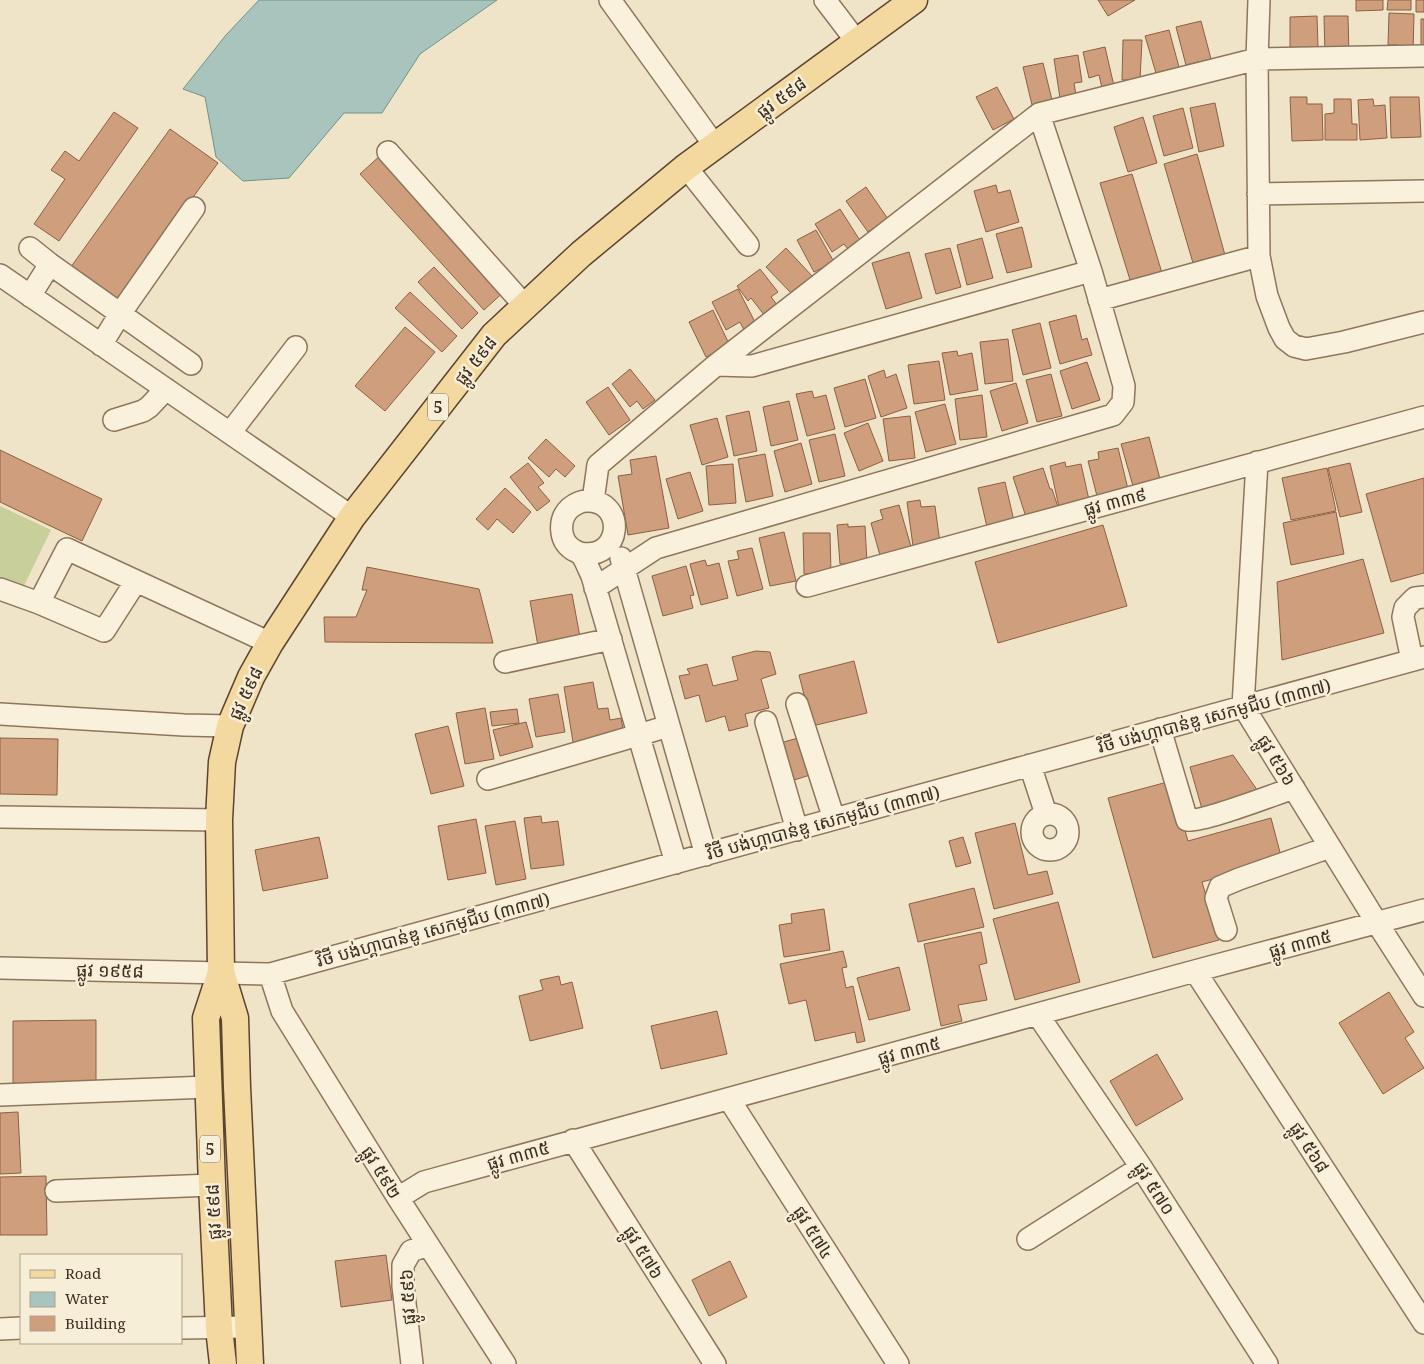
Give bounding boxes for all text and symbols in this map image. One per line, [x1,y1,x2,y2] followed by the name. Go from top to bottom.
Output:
[751,71,814,128] street label: ផ្លូវ ៥៩៨
[448,330,506,393] street label: ផ្លូវ ៥៩៨
[428,394,448,421] road number: 5
[1081,481,1151,526] street label: ផ្លូវ ៣៣៩
[222,662,273,726] street label: ផ្លូវ ៥៩៨
[1094,672,1333,758] street label: វិថី បង់ហ្គាបាន់ឌូ សេកមូជីប (៣៣៧)
[1247,730,1302,793] street label: ផ្លូវ ៥៦៦
[703,779,942,865] street label: វិថី បង់ហ្គាបាន់ឌូ សេកមូជីប (៣៣៧)
[313,886,552,972] street label: វិថី បង់ហ្គាបាន់ឌូ សេកមូជីប (៣៣៧)
[1266,923,1336,968] street label: ផ្លូវ ៣៣៥
[76,957,144,988] street label: ផ្លូវ ១៩៥៨
[875,1030,945,1075] street label: ផ្លូវ ៣៣៥
[1280,1117,1335,1180] street label: ផ្លូវ ៥៦៨
[484,1135,554,1181] street label: ផ្លូវ ៣៣៥
[200,1136,220,1162] road number: 5
[352,1141,408,1206] street label: ផ្លូវ ៥៩២
[1124,1157,1181,1222] street label: ផ្លូវ ៥៧០
[200,1183,232,1241] street label: ផ្លូវ ៥៩៨
[784,1201,840,1266] street label: ផ្លូវ ៥៧៤
[614,1221,670,1286] street label: ផ្លូវ ៥៧៦
[20,1254,182,1344] legend
[65,1263,101,1283] text: Road
[394,1268,426,1326] street label: ផ្លូវ ៥៩៦
[65,1288,108,1308] text: Water
[65,1313,126,1333] text: Building

